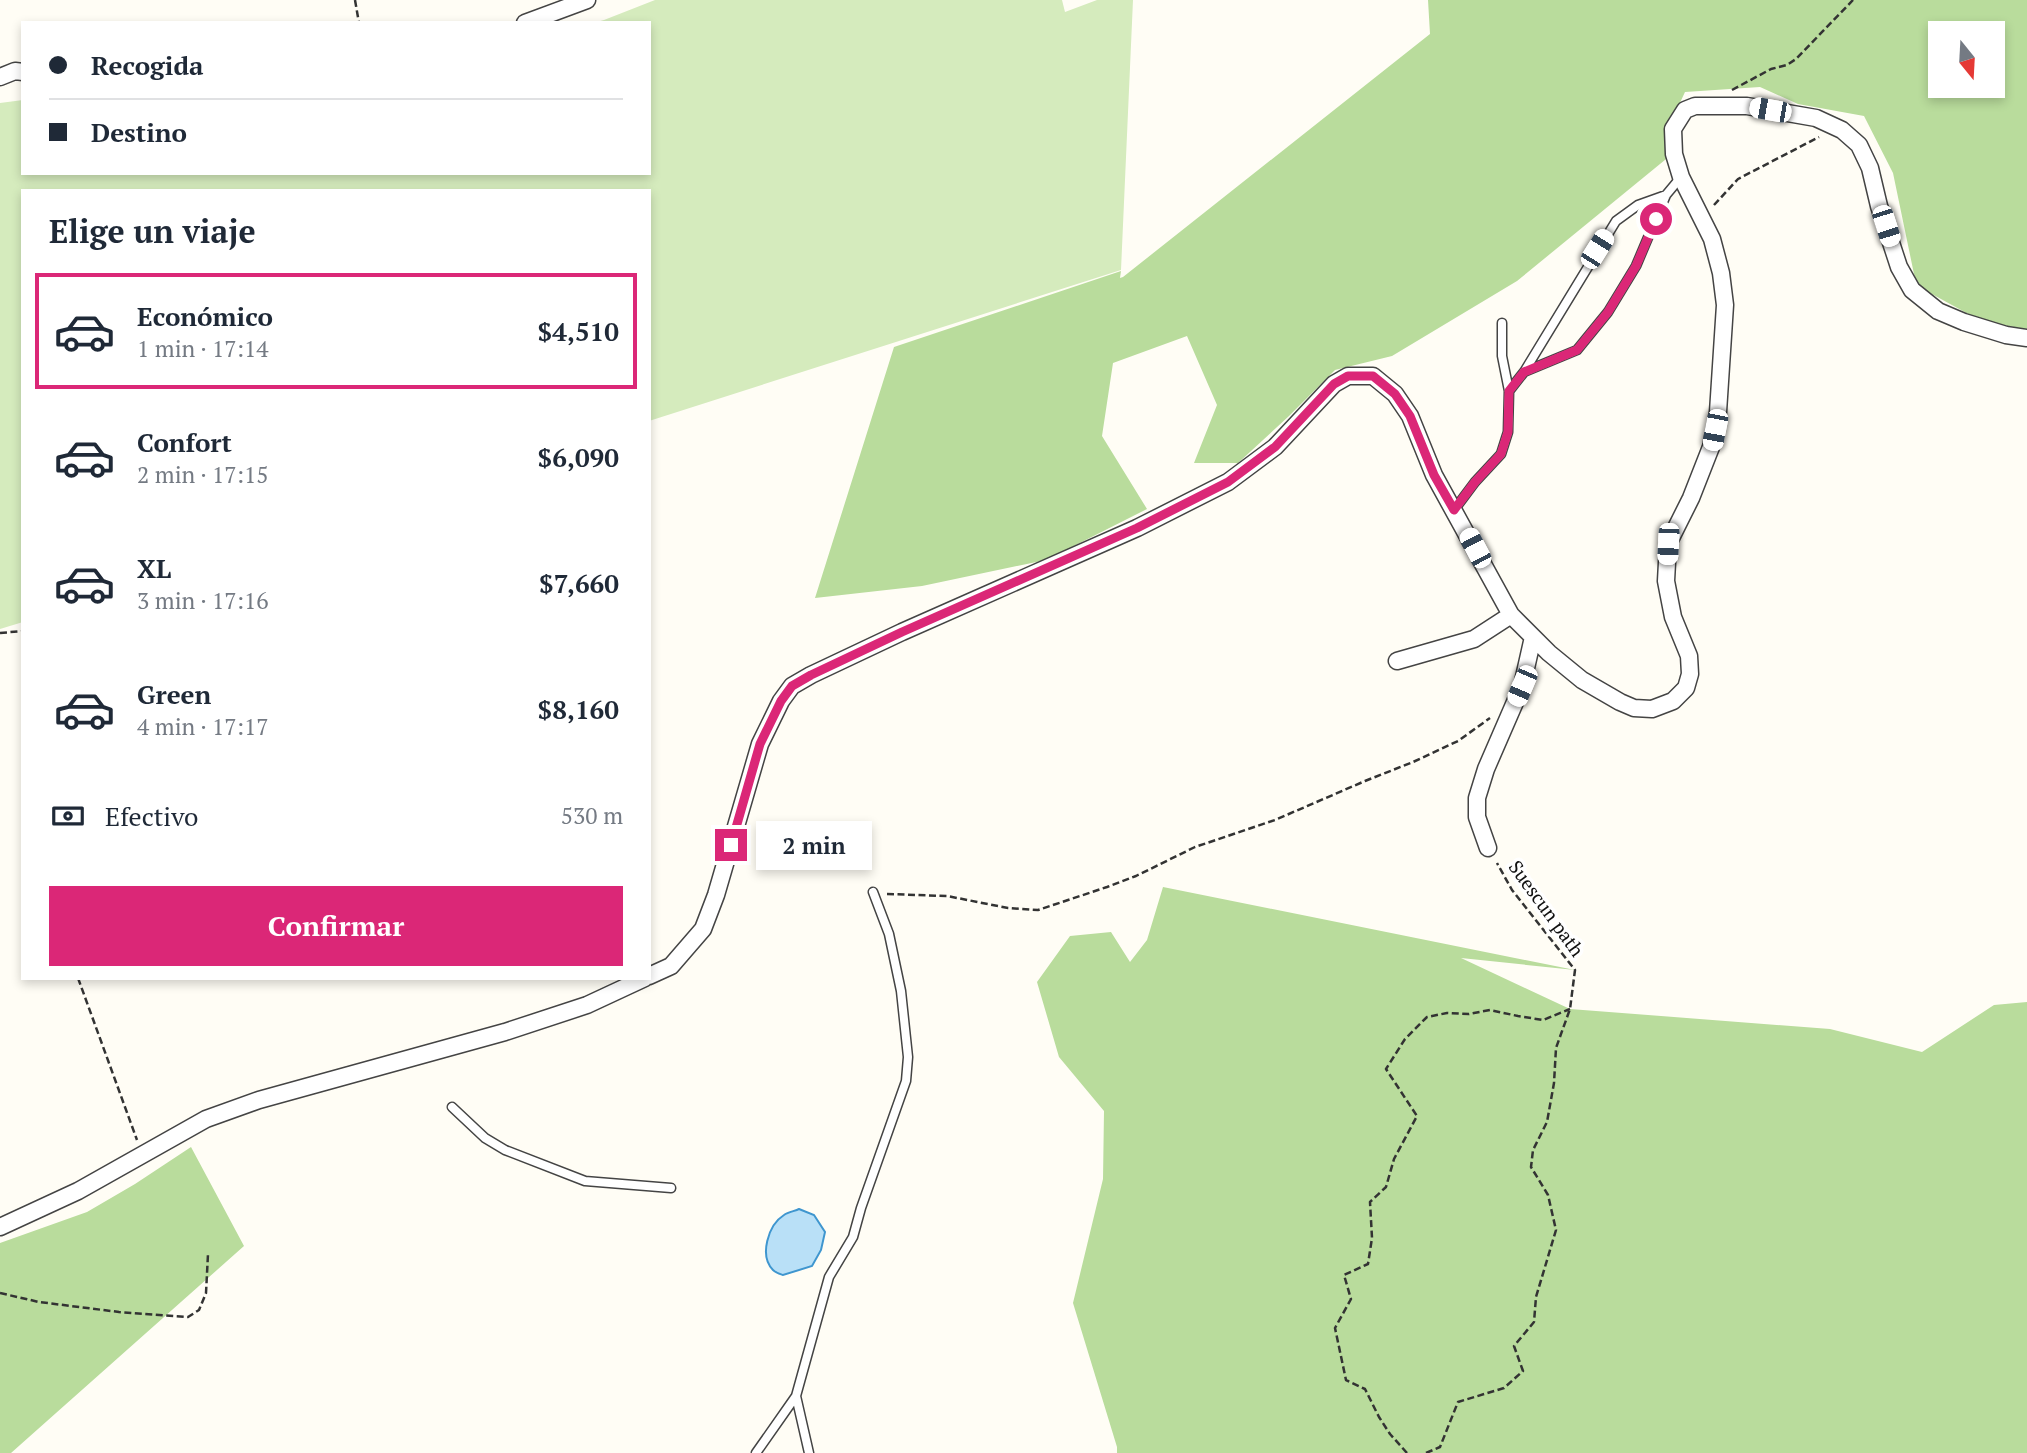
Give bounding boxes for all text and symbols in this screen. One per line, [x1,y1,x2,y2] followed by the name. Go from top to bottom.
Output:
[1928,21,2006,98] north arrow
[1928,21,2005,98] map controls
[91,48,203,82] text: Recogida
[1748,96,1793,124] car
[91,115,187,149] text: Destino
[1640,203,1672,235] route start
[1870,203,1903,249] car
[49,210,256,252] text: Elige un viaje
[1577,226,1618,272] car
[137,299,273,333] text: Económico
[53,300,116,363] icon: car
[538,314,619,348] text: $4,510
[137,333,269,364] text: 1 min · 17:14
[1701,407,1730,453] car
[137,425,232,459] text: Confort
[53,426,116,489] icon: car
[538,440,619,474] text: $6,090
[137,459,269,490] text: 2 min · 17:15
[1657,522,1680,566] car
[1456,525,1495,571] car
[137,551,171,585] text: XL
[53,552,116,615] icon: car
[539,566,619,600] text: $7,660
[137,585,269,616] text: 3 min · 17:16
[1505,663,1540,709] car
[137,677,211,711] text: Green
[53,678,116,741] icon: car
[538,692,619,726] text: $8,160
[137,711,269,742] text: 4 min · 17:17
[49,797,87,835] icon: cash
[105,799,198,833] text: Efectivo
[561,800,623,831] text: 530 m
[756,820,871,870] callout: 2 min
[715,829,747,861] route end
[783,830,845,861] text: 2 min
[1504,855,1590,961] street label: Suescun path
[49,886,623,966] button: Confirmar

